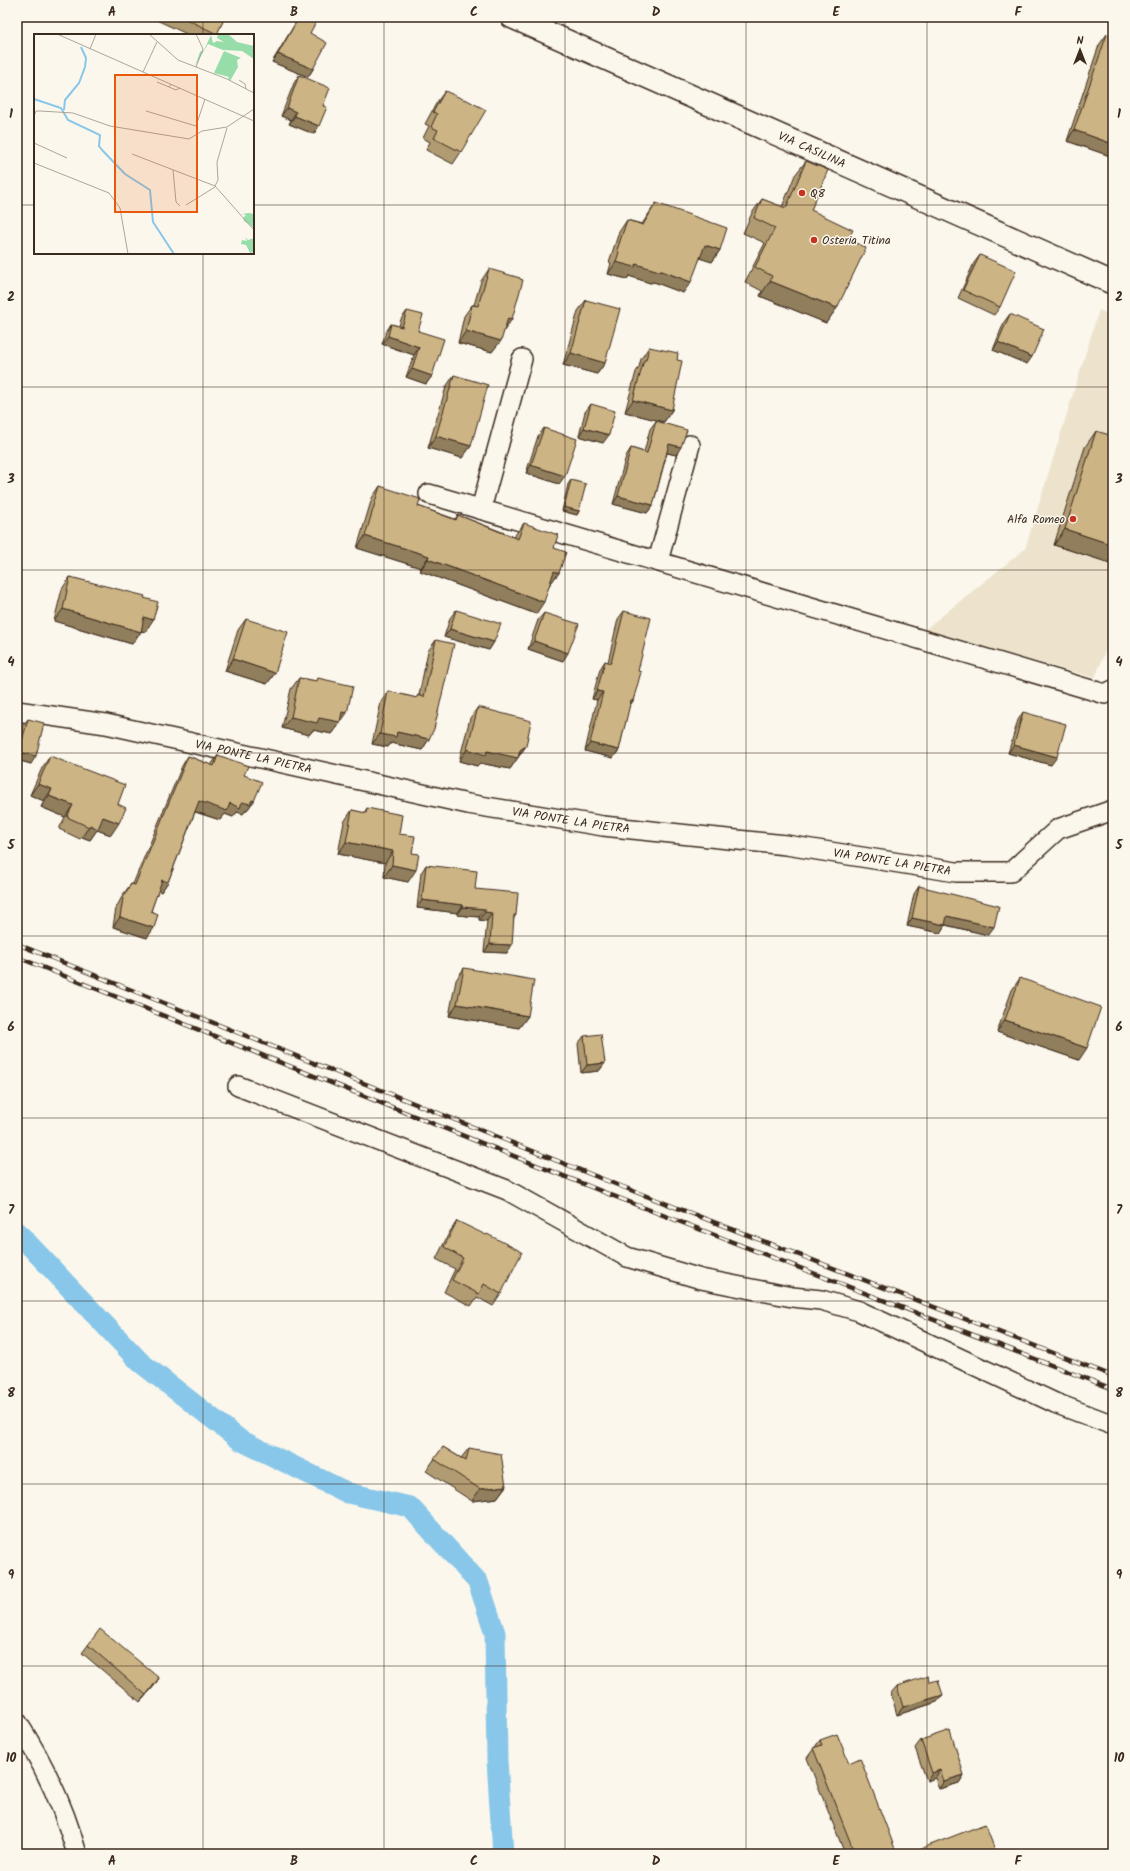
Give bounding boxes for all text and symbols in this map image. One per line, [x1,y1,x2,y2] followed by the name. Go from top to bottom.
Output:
[108,2,116,23] text: A
[290,2,298,23] text: B
[470,2,478,23] text: C
[652,2,661,23] text: D
[832,2,840,23] text: E
[1014,2,1022,23] text: F
[1060,30,1100,70] north arrow
[1077,32,1084,50] text: N
[34,34,254,254] inset map
[9,104,13,125] text: 1
[1117,104,1121,125] text: 1
[775,127,849,174] street label: VIA CASILINA
[810,184,826,203] place label: Q8
[797,188,807,198] marker: Q8
[822,231,891,250] place label: Osteria Titina
[809,235,819,245] marker: Osteria Titina
[7,287,15,308] text: 2
[1115,287,1123,308] text: 2
[6,469,15,490] text: 3
[1114,469,1123,490] text: 3
[1007,510,1065,529] place label: Alfa Romeo
[1068,514,1078,524] marker: Alfa Romeo
[7,652,15,673] text: 4
[1115,652,1123,673] text: 4
[193,735,314,779] street label: VIA PONTE LA PIETRA
[511,802,631,839] street label: VIA PONTE LA PIETRA
[7,835,16,856] text: 5
[1115,835,1124,856] text: 5
[832,844,953,881] street label: VIA PONTE LA PIETRA
[7,1017,15,1038] text: 6
[1115,1017,1123,1038] text: 6
[8,1200,15,1221] text: 7
[1116,1200,1123,1221] text: 7
[7,1383,15,1404] text: 8
[1115,1383,1123,1404] text: 8
[8,1565,15,1586] text: 9
[1116,1565,1123,1586] text: 9
[6,1748,17,1769] text: 10
[1114,1748,1125,1769] text: 10
[108,1851,116,1871] text: A
[290,1851,298,1871] text: B
[470,1851,478,1871] text: C
[652,1851,661,1871] text: D
[832,1851,840,1871] text: E
[1014,1851,1022,1871] text: F

